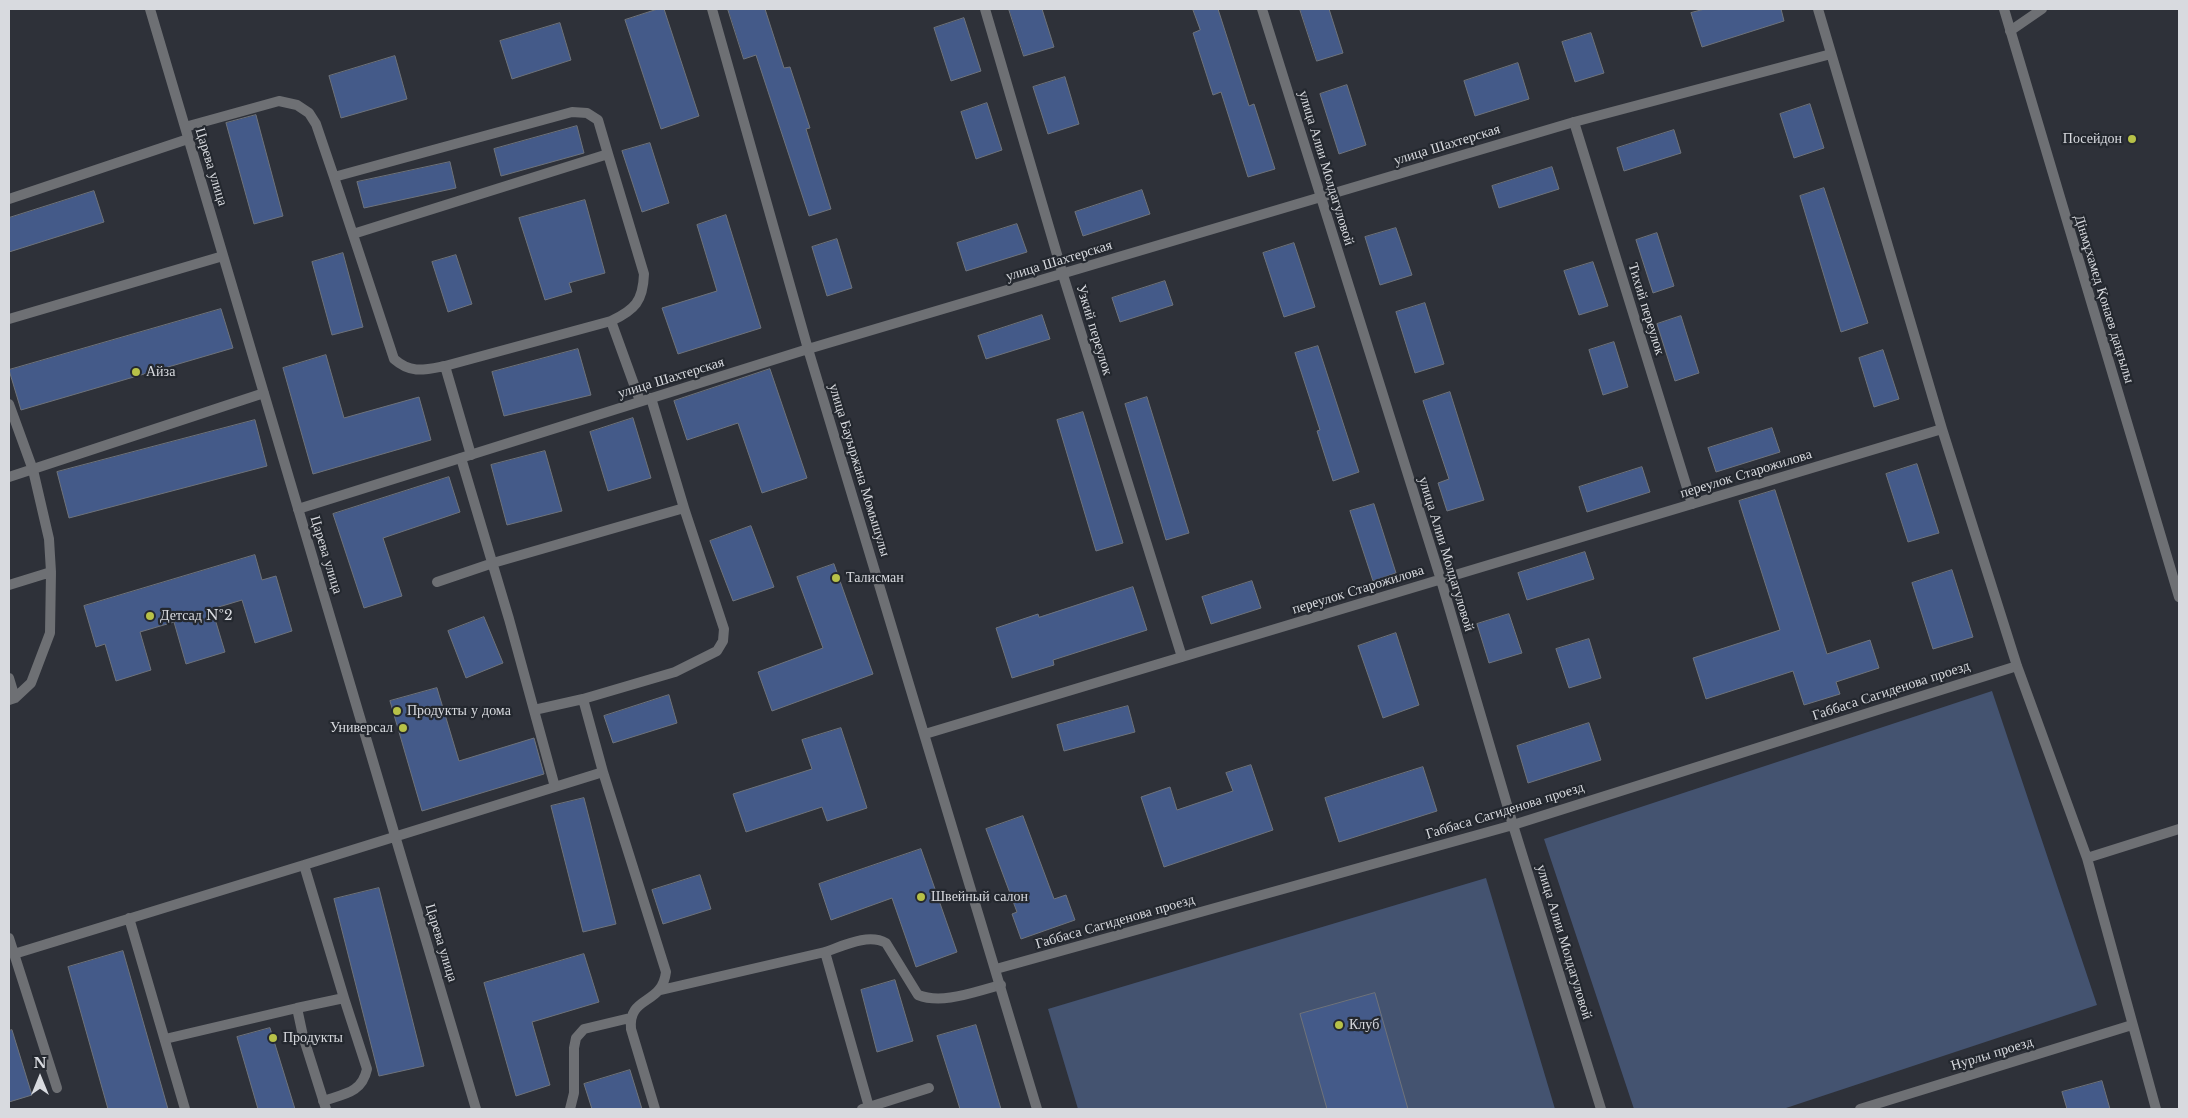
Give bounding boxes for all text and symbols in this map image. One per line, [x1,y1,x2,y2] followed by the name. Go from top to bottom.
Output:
[1294,89,1358,247] street label: улица Алии Молдагуловой
[1392,121,1502,169] street label: улица Шахтерская
[191,126,231,208] street label: Царева улица
[2063,131,2122,147] place label: Посейдон
[2126,133,2138,145] marker: Посейдон
[2070,213,2138,385] street label: Дінмұхамед Қонаев даңғылы
[1004,237,1114,285] street label: улица Шахтерская
[1624,261,1668,357] street label: Тихий переулок
[1072,283,1116,377] street label: Узкий переулок
[616,354,726,402] street label: улица Шахтерская
[146,364,175,380] place label: Айза
[130,366,142,378] marker: Айза
[825,382,893,558] street label: улица Бауыржана Момышулы
[1678,446,1814,502] street label: переулок Старожилова
[1414,475,1478,633] street label: улица Алии Молдагуловой
[306,514,346,596] street label: Царева улица
[1290,562,1426,618] street label: переулок Старожилова
[846,570,904,586] place label: Талисман
[830,572,842,584] marker: Талисман
[160,608,233,624] place label: Детсад №2
[144,610,156,622] marker: Детсад №2
[1810,658,1972,724] street label: Габбаса Сагиденова проезд
[407,703,511,719] place label: Продукты у дома
[391,705,403,717] marker: Продукты у дома
[330,720,393,736] place label: Универсал
[397,722,409,734] marker: Универсал
[1424,779,1586,843] street label: Габбаса Сагиденова проезд
[1532,863,1596,1021] street label: улица Алии Молдагуловой
[931,889,1028,905] place label: Швейный салон
[915,891,927,903] marker: Швейный салон
[1033,891,1197,953] street label: Габбаса Сагиденова проезд
[421,902,461,984] street label: Царева улица
[1349,1017,1379,1033] place label: Клуб
[1333,1019,1345,1031] marker: Клуб
[283,1030,343,1046] place label: Продукты
[267,1032,279,1044] marker: Продукты
[1949,1034,2035,1074] street label: Нурлы проезд
[15,1053,65,1103] north arrow
[33,1054,47,1072] text: N

